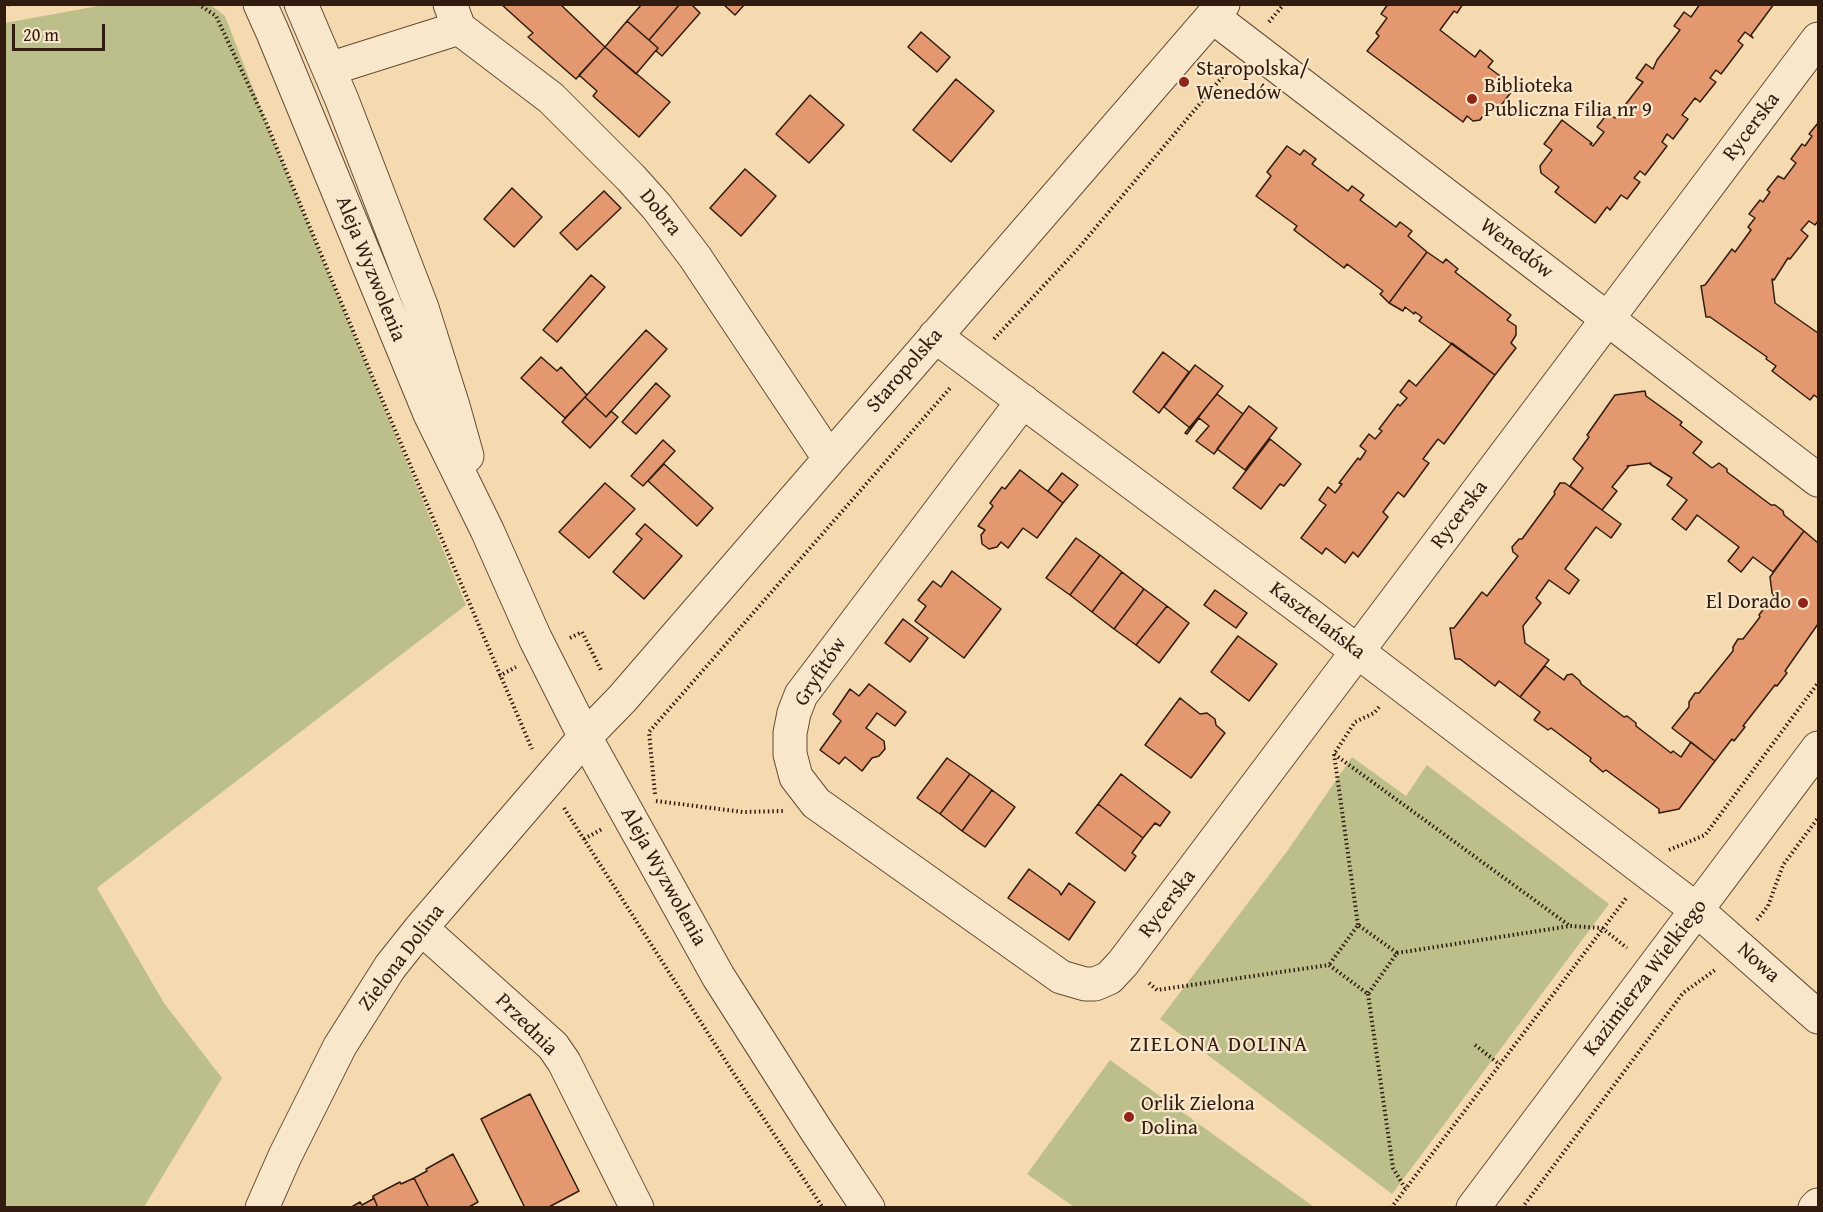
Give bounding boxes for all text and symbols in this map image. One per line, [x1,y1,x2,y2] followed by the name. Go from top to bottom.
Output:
[15,12,108,50] scale bar
[23,21,59,48] text: 20 m
[1196,57,1309,107] place label: Staropolska/ Wenedów
[1484,74,1652,124] place label: Biblioteka Publiczna Filia nr 9
[1177,75,1191,89] marker: Staropolska/ Wenedów
[1718,88,1786,166] street label: Rycerska
[1465,92,1479,106] marker: Biblioteka Publiczna Filia nr 9
[634,185,686,241] street label: Dobra
[329,192,411,346] street label: Aleja Wyzwolenia
[1474,213,1558,285] street label: Wenedów
[862,324,948,418] street label: Staropolska
[1426,476,1494,554] street label: Rycerska
[1264,577,1370,665] street label: Kasztelańska
[1706,590,1791,616] place label: El Dorado
[1796,596,1810,610] marker: El Dorado
[789,633,853,711] street label: Gryfitów
[614,803,712,951] street label: Aleja Wyzwolenia
[1134,865,1202,943] street label: Rycerska
[1579,895,1713,1061] street label: Kazimierza Wielkiego
[354,900,450,1016] street label: Zielona Dolina
[1731,937,1785,989] street label: Nowa
[490,989,562,1061] street label: Przednia
[1129,1032,1309,1058] district label: ZIELONA DOLINA
[1141,1092,1255,1142] place label: Orlik Zielona Dolina
[1122,1110,1136,1124] marker: Orlik Zielona Dolina

